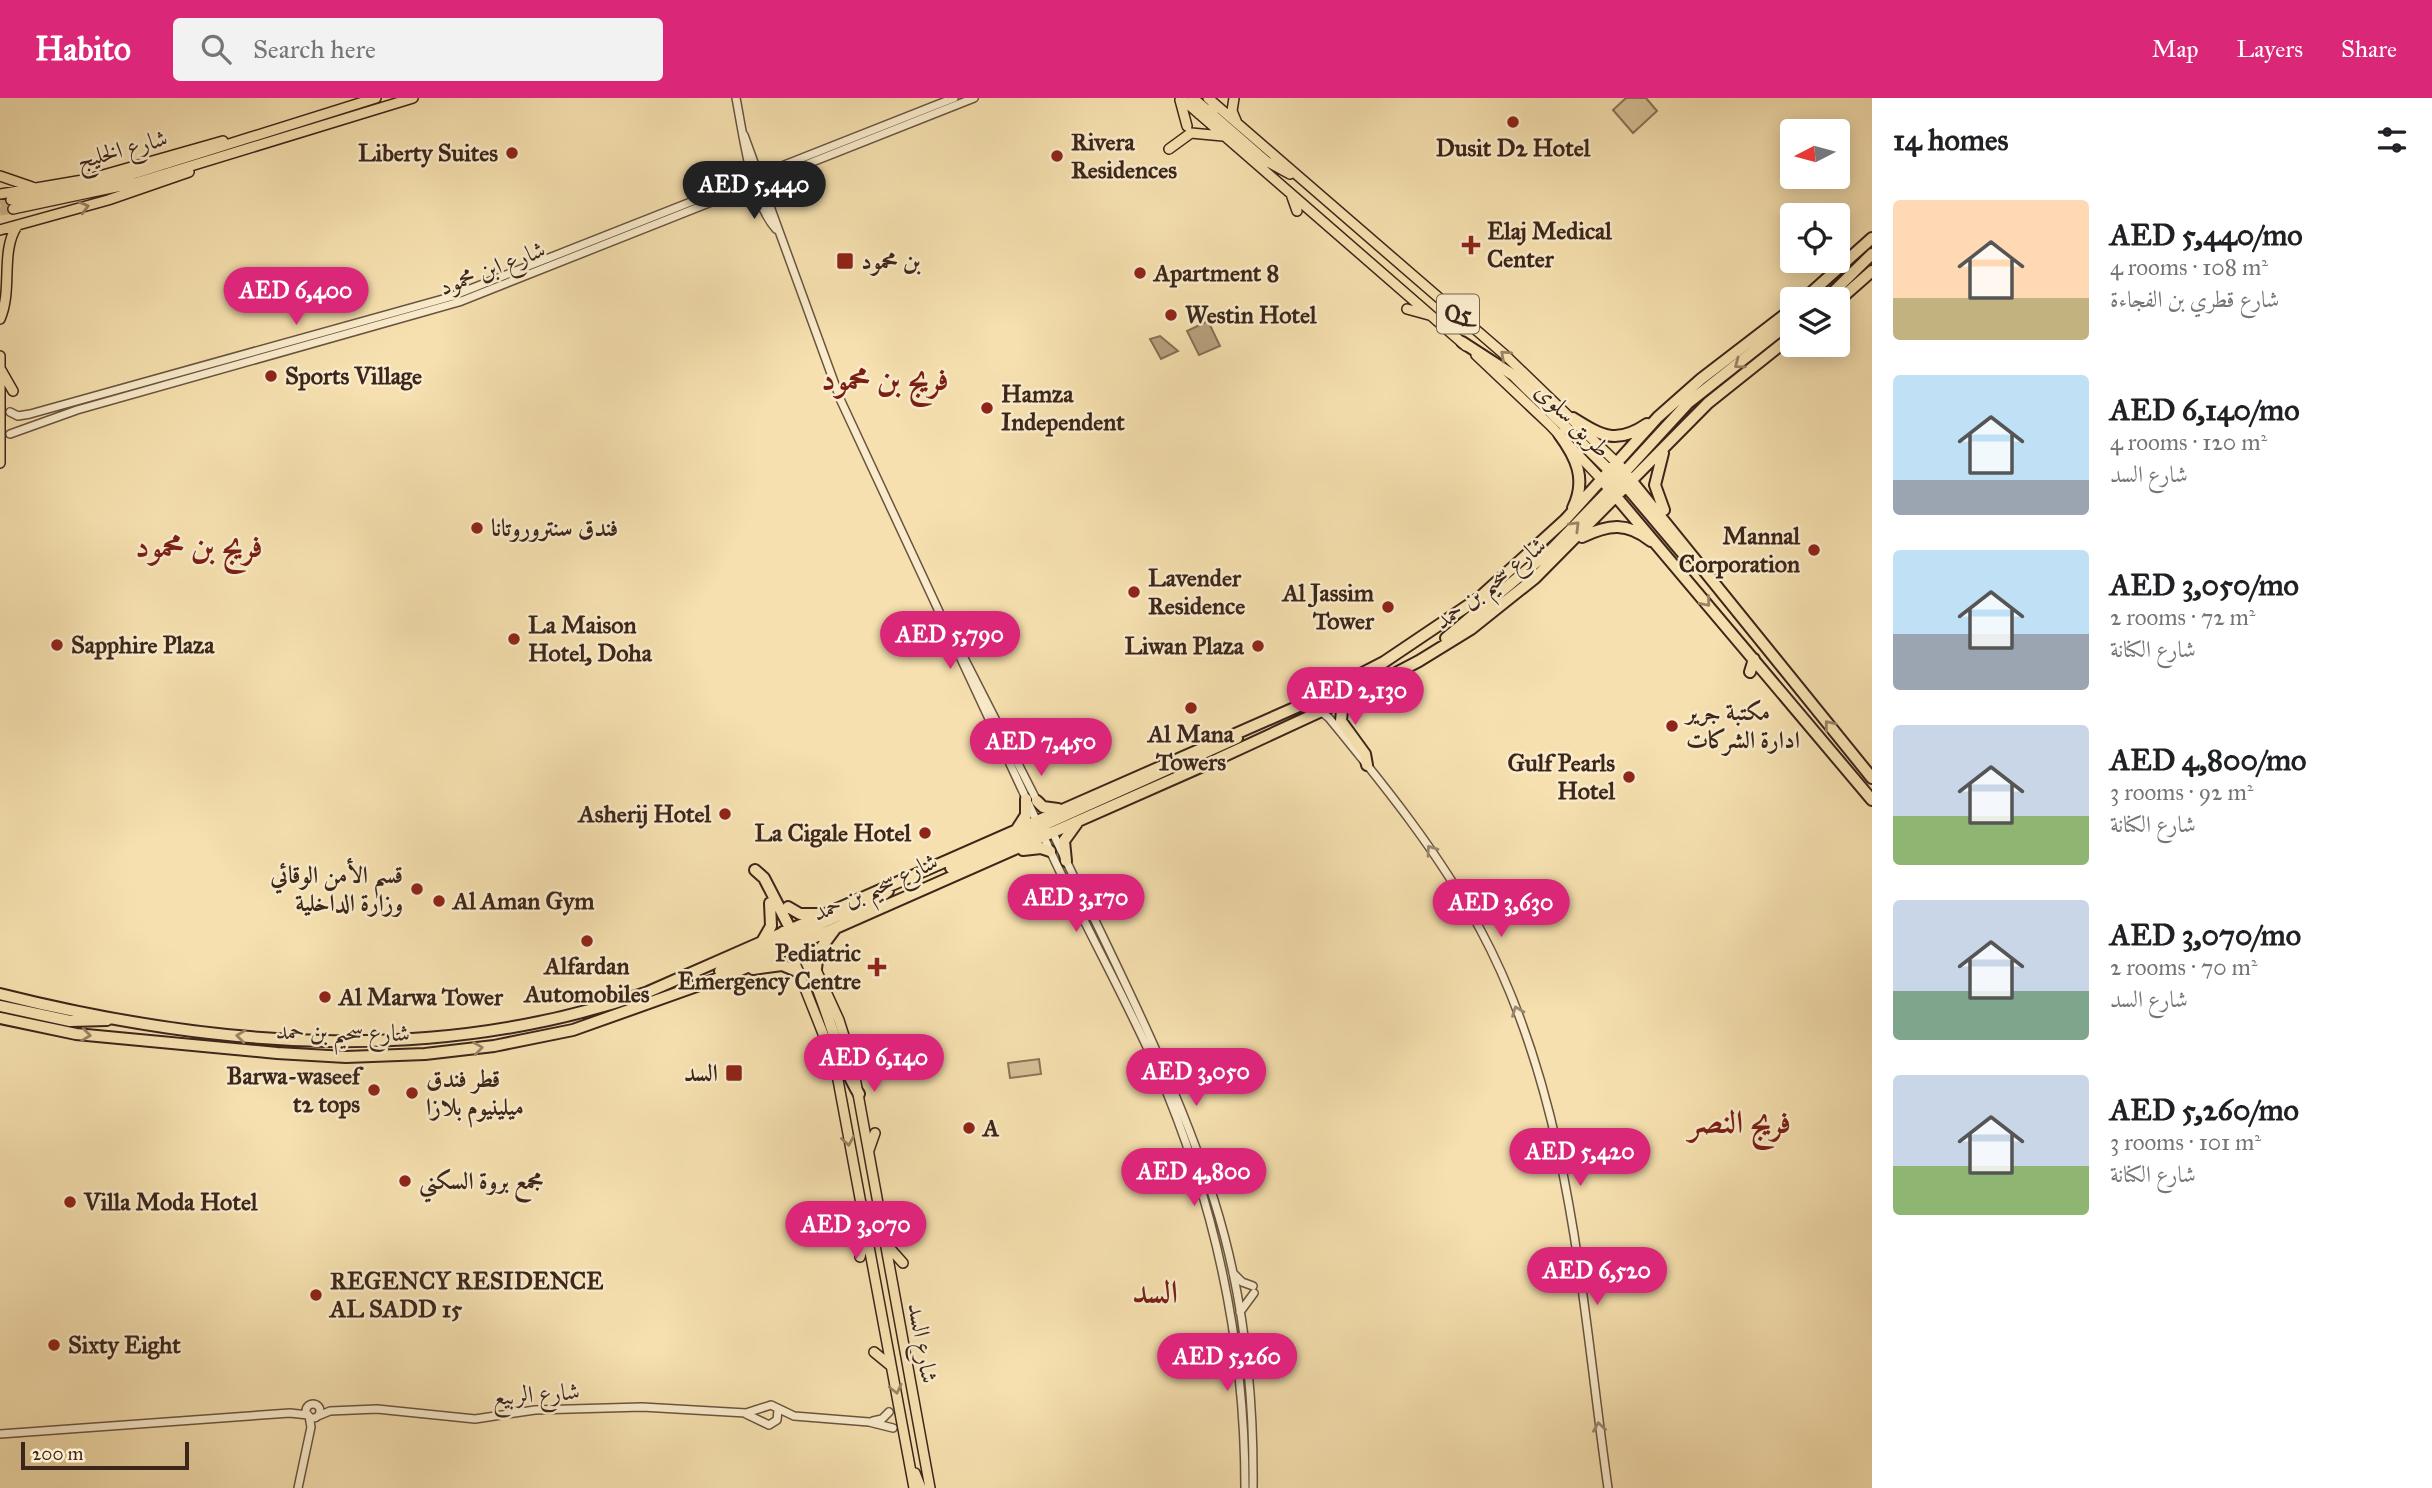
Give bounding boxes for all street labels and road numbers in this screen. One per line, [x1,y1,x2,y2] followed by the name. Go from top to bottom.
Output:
[73,122,172,181] street label: شارع الخليج
[434,234,551,307] street label: شارع ابن محمود
[1437,294,1479,334] road number: Q5
[1529,376,1617,464] street label: طريق سلوى
[1428,530,1558,643] street label: شارع سحيم بن حمد
[808,846,946,936] street label: شارع سحيم بن حمد
[276,1016,410,1057] street label: شارع سحيم بن حمد
[896,1300,945,1386] street label: شارع السد
[491,1376,581,1419] street label: شارع الربيع

